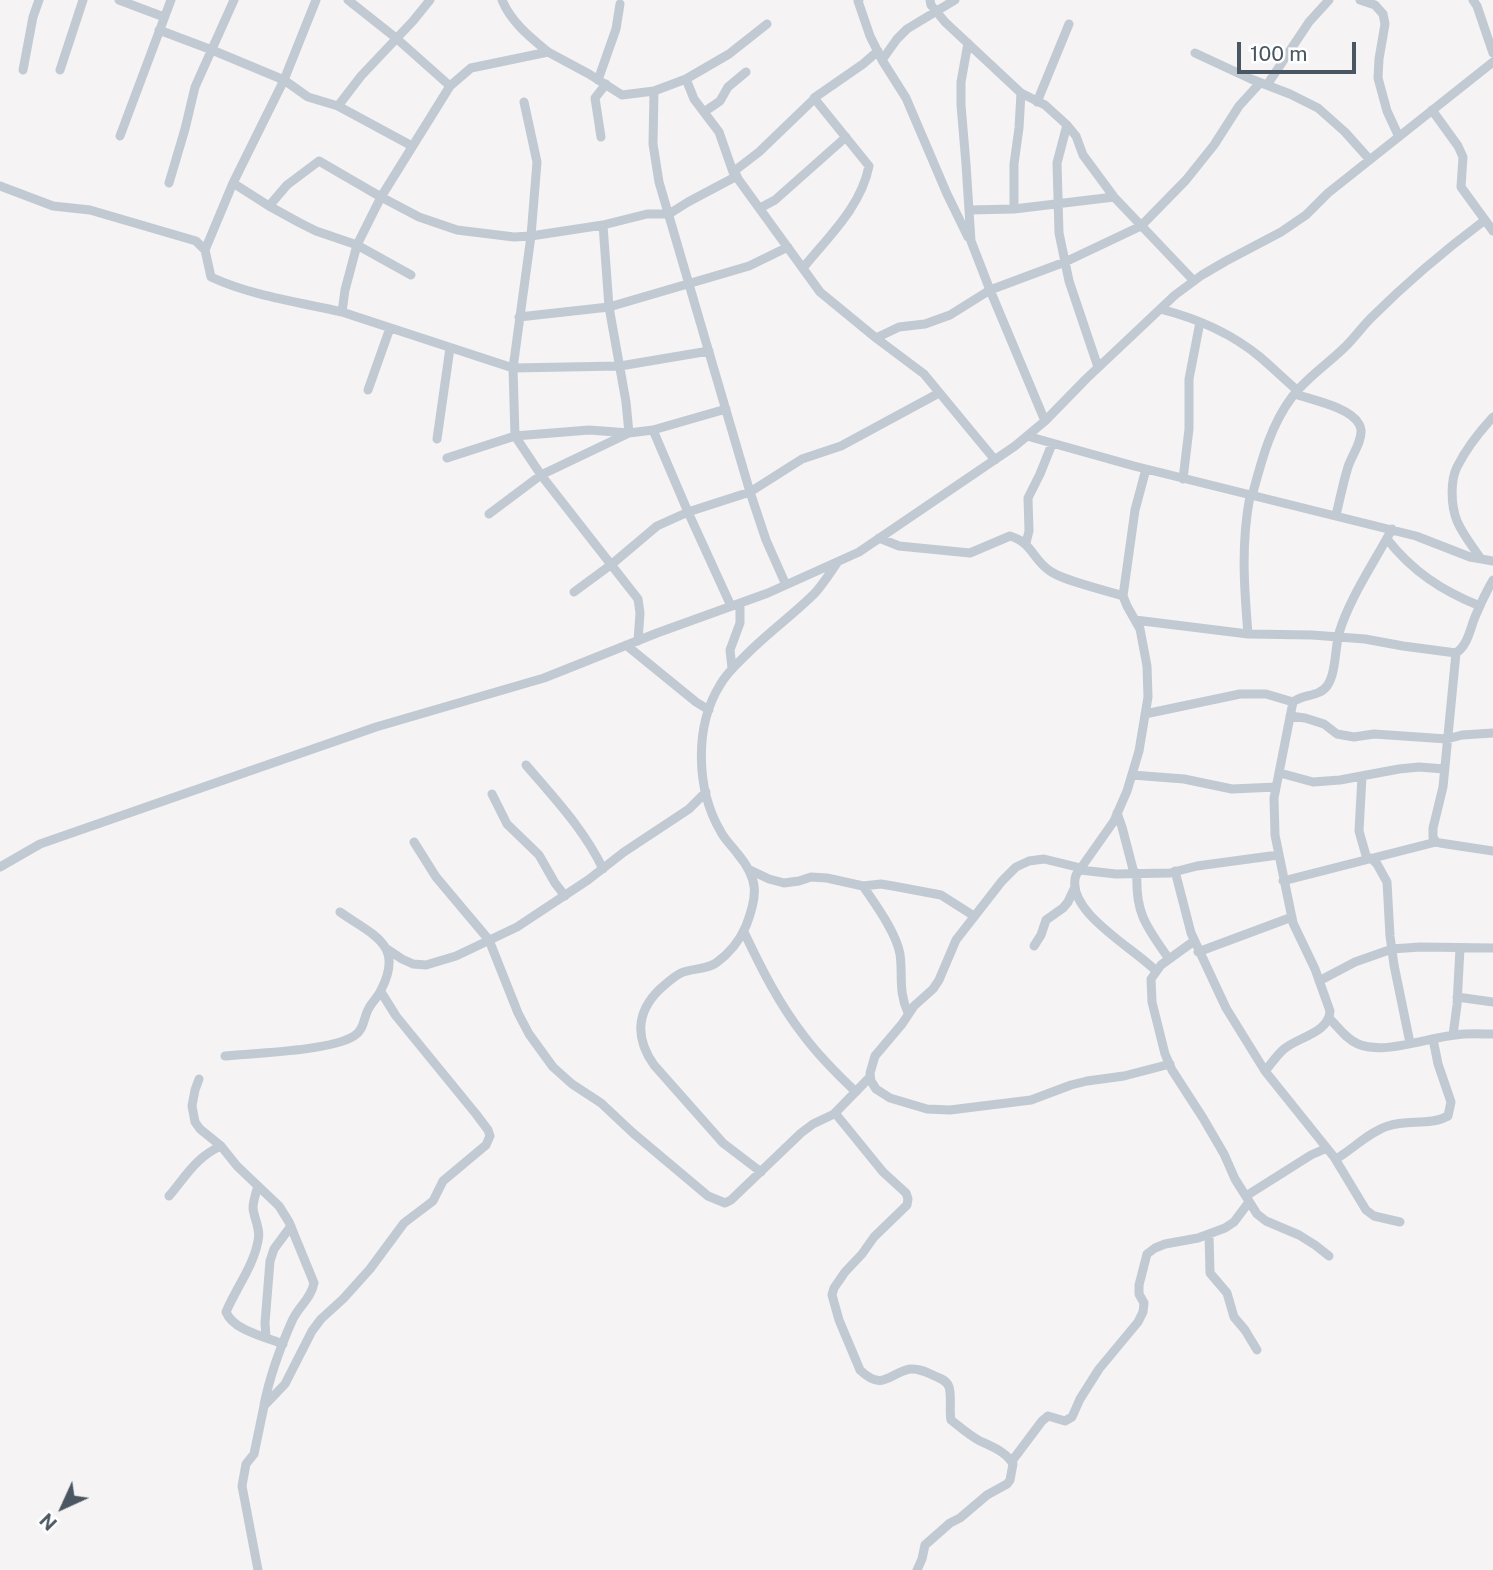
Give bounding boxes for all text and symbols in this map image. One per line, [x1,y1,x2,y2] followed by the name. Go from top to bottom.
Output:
[1241,28,1360,72] scale bar
[1250,41,1307,66] text: 100 m
[28,1472,98,1542] north arrow
[35,1509,61,1535] text: N

